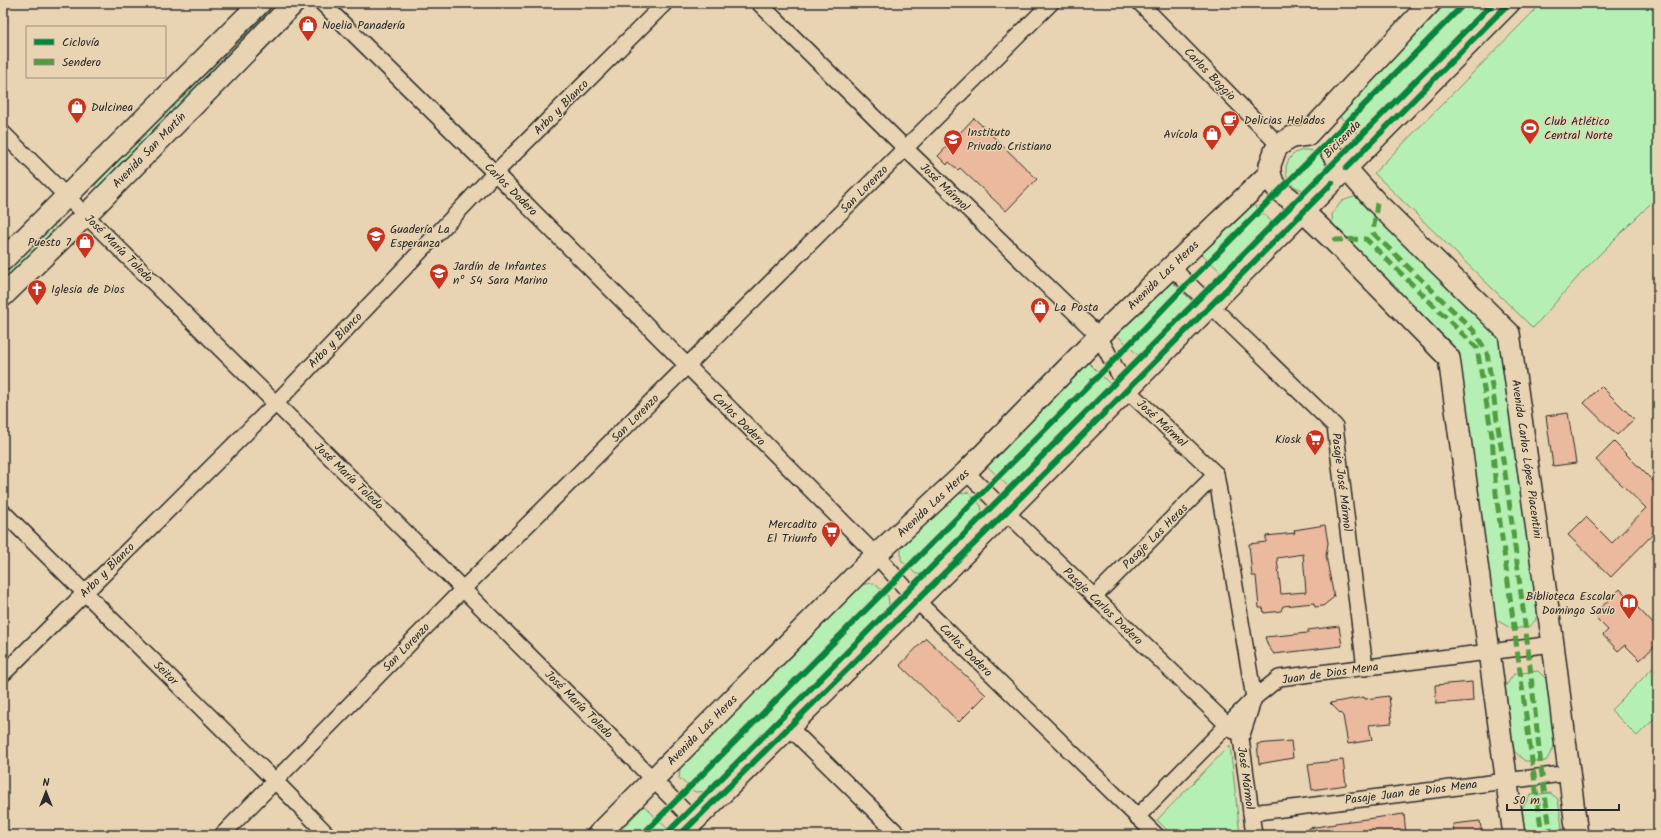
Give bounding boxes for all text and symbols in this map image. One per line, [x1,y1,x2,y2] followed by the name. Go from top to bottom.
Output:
[297,14,319,42] shop icon: Noelia Panadería
[322,16,406,35] place label: Noelia Panadería
[26,26,166,78] legend
[62,33,100,52] text: Ciclovía
[1179,43,1240,105] street label: Carlos Boggio
[62,53,101,72] text: Sendero
[529,75,593,139] street label: Arbo y Blanco
[66,96,88,124] shop icon: Dulcinea
[91,98,133,117] place label: Dulcinea
[108,108,191,193] street label: Avenida San Martín
[1219,109,1241,137] cafe icon: Delicias Helados
[1244,111,1325,130] place label: Delicias Helados
[1544,112,1613,145] place label: Club Atlético Central Norte
[1319,116,1366,163] street label: Bicisenda
[1519,117,1541,145] sports icon: Club Atlético Central Norte
[967,123,1051,156] place label: Instituto Privado Cristiano
[1201,123,1223,151] shop icon: Avícola
[1163,125,1198,144] place label: Avícola
[942,128,964,156] school or university icon: Instituto Privado Cristiano
[480,158,542,220] street label: Carlos Dodero
[915,159,974,216] street label: José Mármol
[836,161,893,218] street label: San Lorenzo
[80,210,157,287] street label: José María Toledo
[390,220,450,253] place label: Guadería La Esperanza
[365,225,387,253] school or university icon: Guadería La Esperanza
[74,231,96,259] shop icon: Puesto 7
[28,233,71,252] place label: Puesto 7
[1123,236,1204,315] street label: Avenida Las Heras
[453,257,548,290] place label: Jardín de Infantes nº 54 Sara Marino
[428,262,450,290] school or university icon: Jardín de Infantes nº 54 Sara Marino
[26,278,48,306] church icon: Iglesia de Dios
[51,280,125,299] place label: Iglesia de Dios
[1029,296,1051,324] shop icon: La Posta
[1054,298,1099,317] place label: La Posta
[304,308,367,373] street label: Arbo y Blanco
[1506,378,1547,541] street label: Avenida Carlos López Piacentini
[708,388,770,450] street label: Carlos Dodero
[607,390,664,447] street label: San Lorenzo
[1132,395,1191,452] street label: José Mármol
[1304,428,1326,456] supermarket icon: Kiosk
[1275,430,1301,449] place label: Kiosk
[1326,432,1357,533] street label: Pasaje José Mármol
[310,438,388,515] street label: José María Toledo
[893,464,974,542] street label: Avenida Las Heras
[1118,499,1193,574] street label: Pasaje Las Heras
[767,515,817,548] place label: Mercadito El Triunfo
[820,520,842,548] supermarket icon: Mercadito El Triunfo
[75,538,139,602] street label: Arbo y Blanco
[1058,563,1147,650] street label: Pasaje Carlos Dodero
[1526,587,1616,620] place label: Biblioteca Escolar Domingo Savio
[1618,592,1640,620] library icon: Biblioteca Escolar Domingo Savio
[378,619,435,676] street label: San Lorenzo
[935,619,997,681] street label: Carlos Dodero
[149,657,183,691] street label: Seitor
[1281,657,1380,690] street label: Juan de Dios Mena
[540,666,617,743] street label: José María Toledo
[663,691,742,770] street label: Avenida Las Heras
[1232,745,1259,811] street label: José Mármol
[26,772,66,812] north arrow
[43,774,50,792] text: N
[1344,775,1479,810] street label: Pasaje Juan de Dios Mena
[1507,786,1619,812] scale bar
[1513,791,1540,810] text: 50 m

